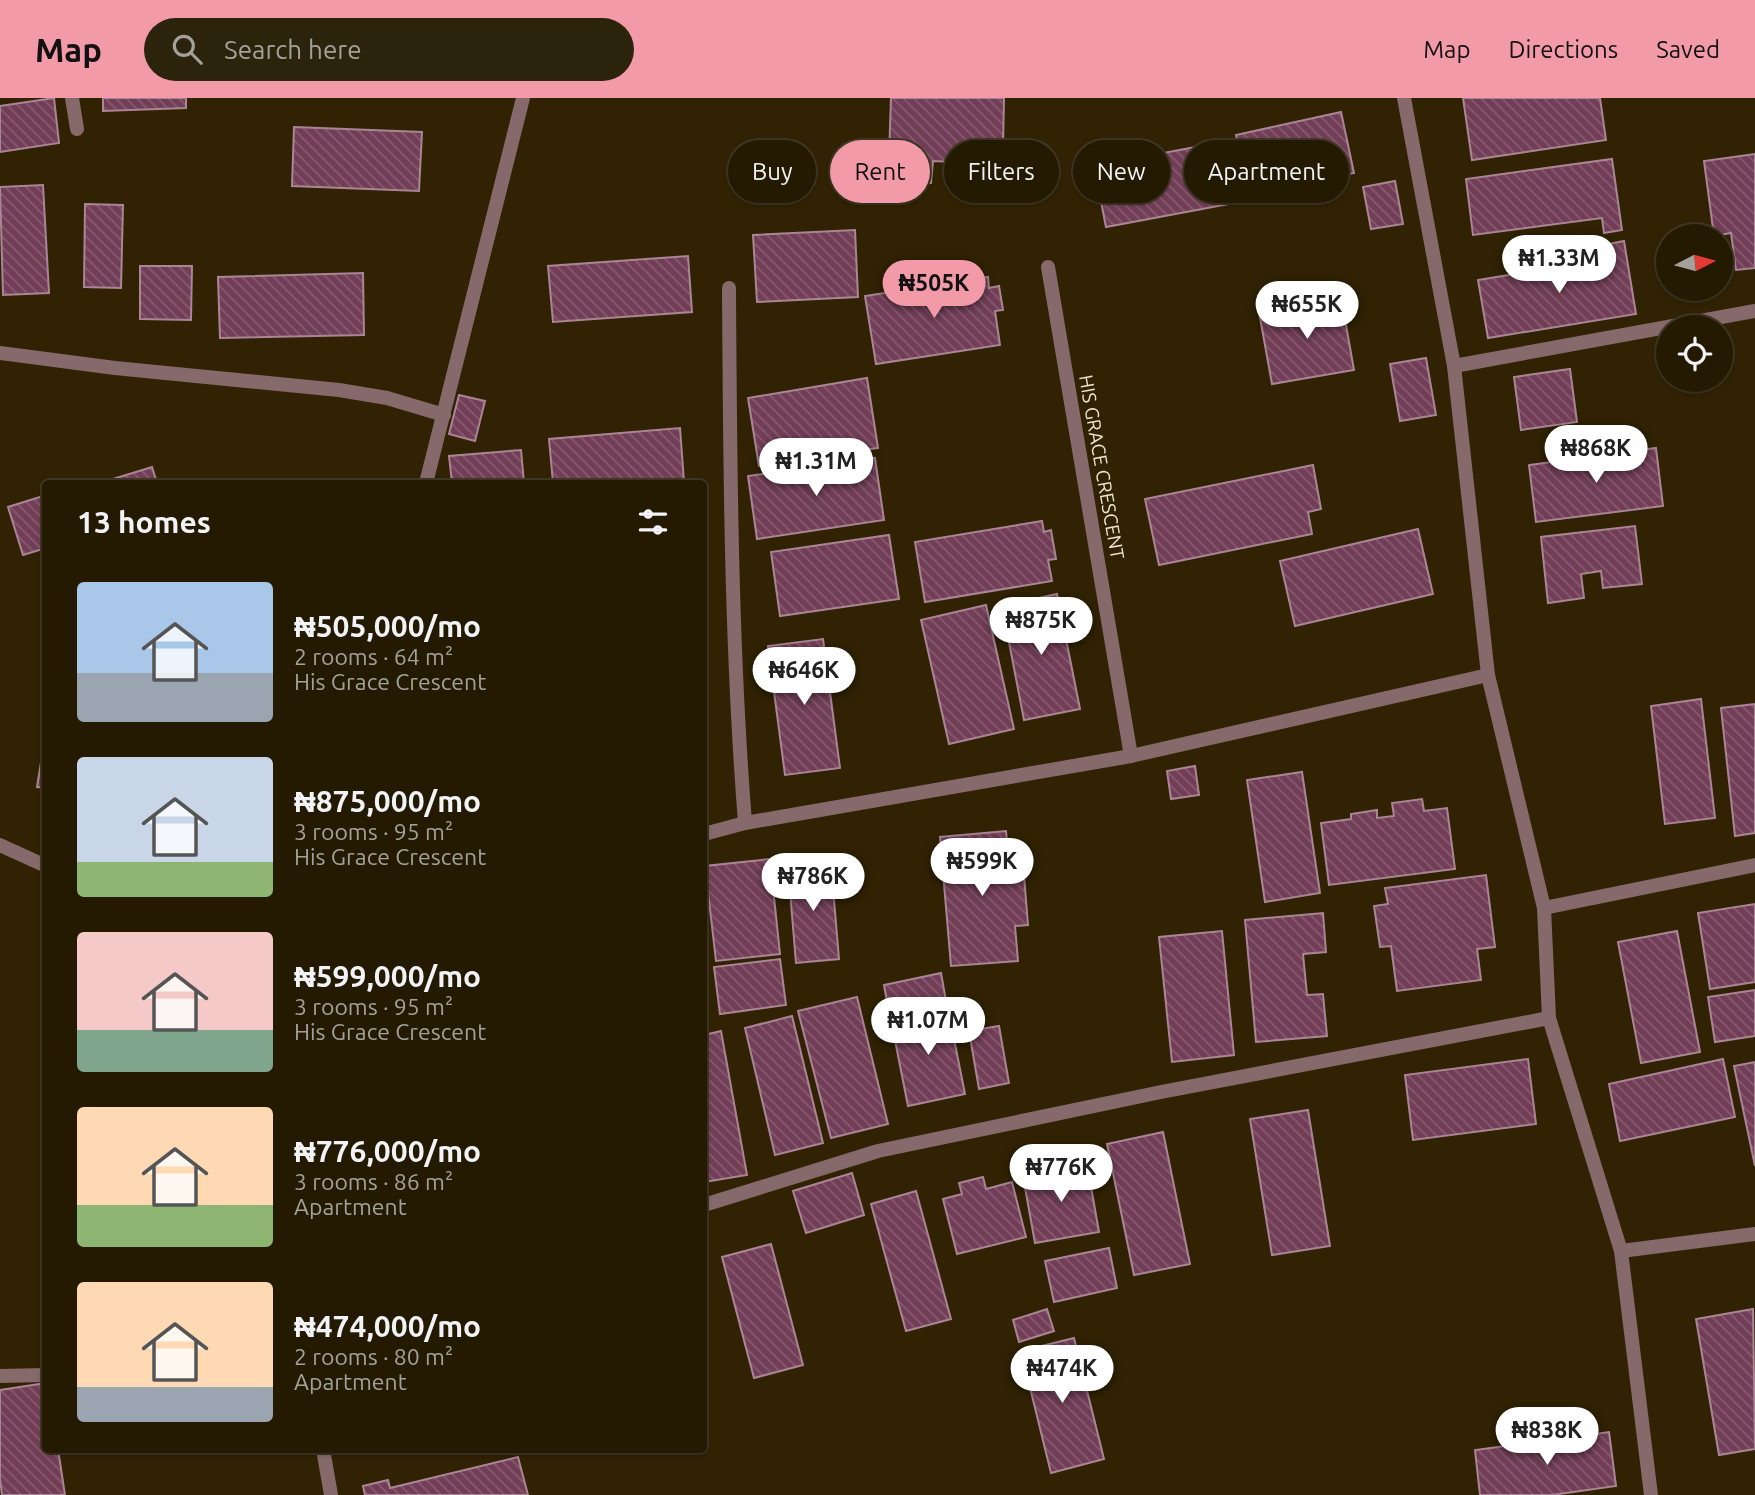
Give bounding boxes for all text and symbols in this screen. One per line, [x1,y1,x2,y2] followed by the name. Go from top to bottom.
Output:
[144,18,634,81] search box
[168,30,206,68] icon: search
[35,31,102,68] text: Map
[224,35,362,64] text: Search here
[1423,36,1470,63] text: Map
[1508,36,1618,63] text: Directions
[1656,36,1720,63] text: Saved
[728,140,816,203] chip: Buy
[830,140,930,203] chip: Rent
[944,140,1059,203] chip: Filters
[1073,140,1170,203] chip: New
[1184,140,1349,203] chip: Apartment
[1656,224,1732,301] north arrow
[1656,224,1733,392] map controls
[1502,236,1616,295] pin: ₦1.33M
[1518,245,1600,270] text: ₦1.33M
[885,260,983,320] pin: ₦505K
[899,270,969,295] text: ₦505K
[1258,282,1356,341] pin: ₦655K
[1272,291,1342,316] text: ₦655K
[1656,315,1733,392] button: locate
[1075,373,1129,561] street label: HIS GRACE CRESCENT
[1547,426,1645,485] pin: ₦868K
[1561,435,1631,460] text: ₦868K
[759,438,873,498] pin: ₦1.31M
[775,448,857,473] text: ₦1.31M
[634,503,672,541] icon: filters
[77,505,211,539] text: 13 homes
[992,598,1090,657] pin: ₦875K
[1006,607,1076,632] text: ₦875K
[294,609,481,643] text: ₦505,000/mo
[133,610,217,694] icon: home
[294,644,453,669] text: 2 rooms · 64 m²
[755,648,853,707] pin: ₦646K
[769,657,839,682] text: ₦646K
[294,669,486,694] text: His Grace Crescent
[294,784,481,818] text: ₦875,000/mo
[133,785,217,869] icon: home
[294,819,453,844] text: 3 rooms · 95 m²
[933,838,1031,898] pin: ₦599K
[294,844,486,869] text: His Grace Crescent
[947,848,1017,873] text: ₦599K
[764,854,862,913] pin: ₦786K
[778,863,848,888] text: ₦786K
[294,959,481,993] text: ₦599,000/mo
[133,960,217,1044] icon: home
[294,994,453,1019] text: 3 rooms · 95 m²
[871,998,985,1057] pin: ₦1.07M
[887,1007,969,1032] text: ₦1.07M
[294,1019,486,1044] text: His Grace Crescent
[294,1134,481,1168] text: ₦776,000/mo
[133,1135,217,1219] icon: home
[1012,1144,1110,1204] pin: ₦776K
[1026,1154,1096,1179] text: ₦776K
[294,1169,453,1194] text: 3 rooms · 86 m²
[294,1194,407,1219] text: Apartment
[294,1309,481,1343] text: ₦474,000/mo
[133,1310,217,1394] icon: home
[294,1344,453,1369] text: 2 rooms · 80 m²
[1013,1346,1111,1405] pin: ₦474K
[1027,1355,1097,1380] text: ₦474K
[294,1369,407,1394] text: Apartment
[1498,1408,1596,1467] pin: ₦838K
[1512,1417,1582,1442] text: ₦838K

